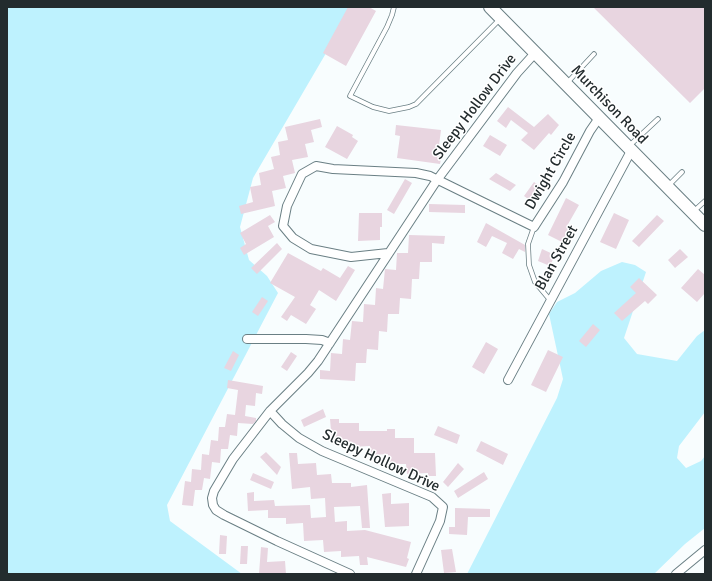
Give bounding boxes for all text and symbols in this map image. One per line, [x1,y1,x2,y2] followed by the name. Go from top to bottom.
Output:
[429,51,521,163] street label: Sleepy Hollow Drive
[567,62,651,148] street label: Murchison Road
[522,129,580,213] street label: Dwight Circle
[532,222,582,294] street label: Blan Street
[319,426,443,496] street label: Sleepy Hollow Drive

